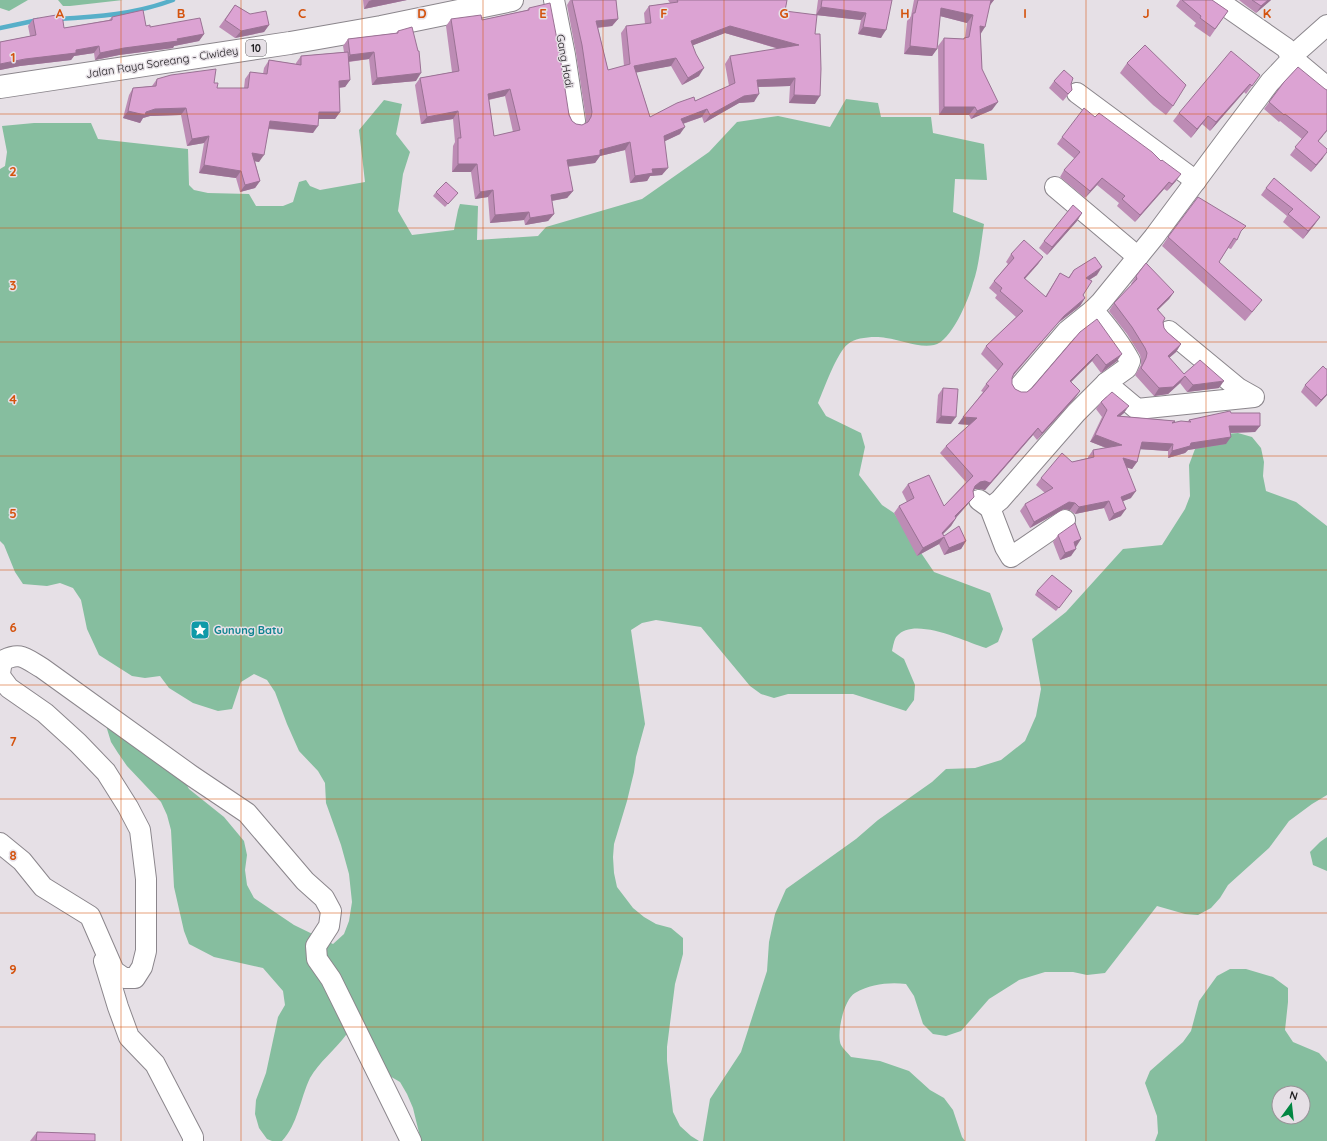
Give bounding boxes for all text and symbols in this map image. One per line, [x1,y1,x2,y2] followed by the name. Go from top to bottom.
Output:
[56,5,65,21] text: A
[177,5,185,21] text: B
[298,5,306,21] text: C
[417,5,427,21] text: D
[539,5,547,21] text: E
[660,5,668,21] text: F
[779,5,789,21] text: G
[900,5,910,21] text: H
[1023,5,1027,21] text: I
[1142,5,1150,21] text: J
[1263,5,1272,21] text: K
[553,33,577,89] street label: Gang Hadi
[246,40,266,56] road number: 10
[85,43,239,81] street label: Jalan Raya Soreang - Ciwidey
[10,49,16,65] text: 1
[9,163,17,179] text: 2
[10,277,17,293] text: 3
[9,391,17,407] text: 4
[9,505,17,521] text: 5
[9,619,17,635] text: 6
[189,619,211,641] place icon: Gunung Batu
[214,623,283,637] place label: Gunung Batu
[9,733,17,749] text: 7
[9,847,17,863] text: 8
[9,961,17,977] text: 9
[1271,1085,1311,1125] north arrow
[1288,1088,1299,1103] text: N

